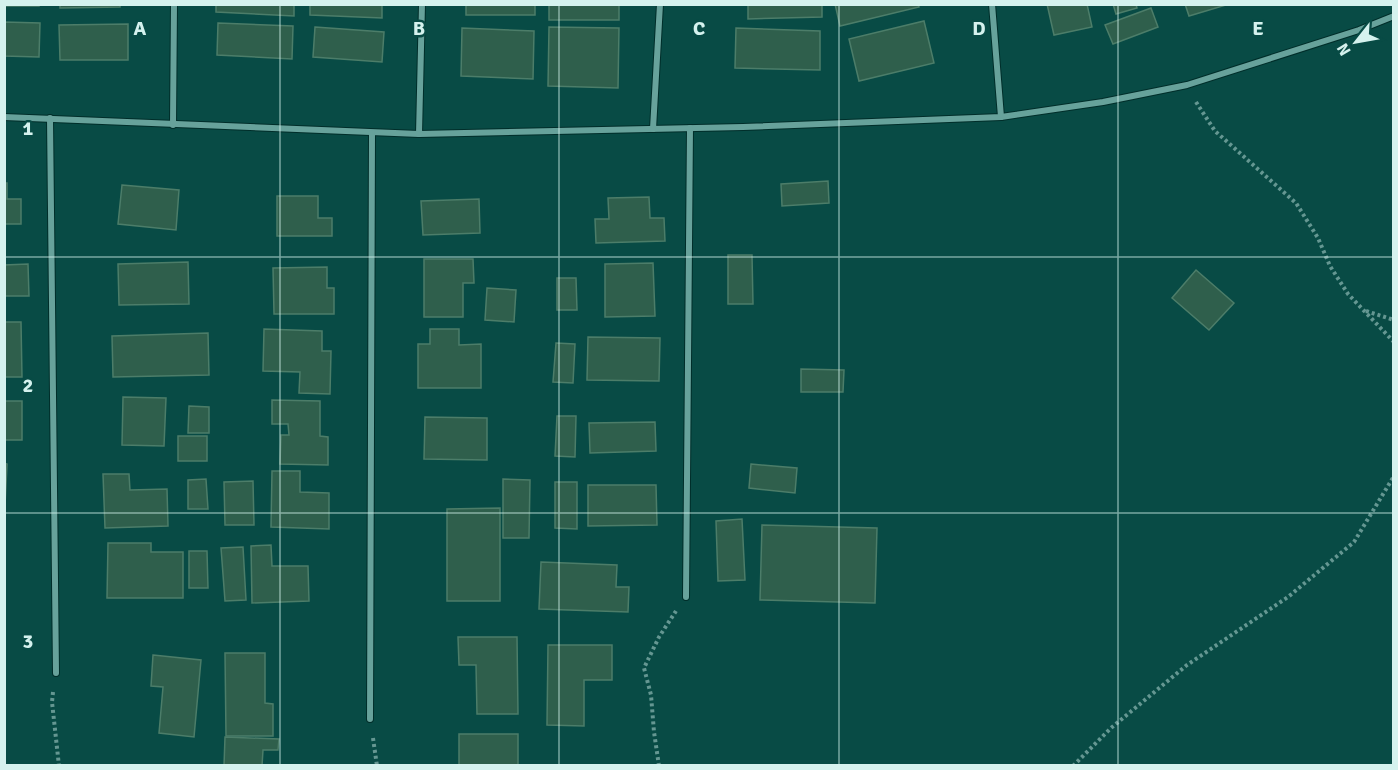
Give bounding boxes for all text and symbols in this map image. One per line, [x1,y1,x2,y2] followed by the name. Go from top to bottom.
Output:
[1326,12,1386,72] north arrow
[134,16,147,41] text: A
[413,16,425,41] text: B
[693,16,705,41] text: C
[972,16,986,41] text: D
[1252,16,1264,41] text: E
[1333,39,1355,59] text: N
[23,116,34,141] text: 1
[23,373,33,398] text: 2
[23,629,33,654] text: 3

